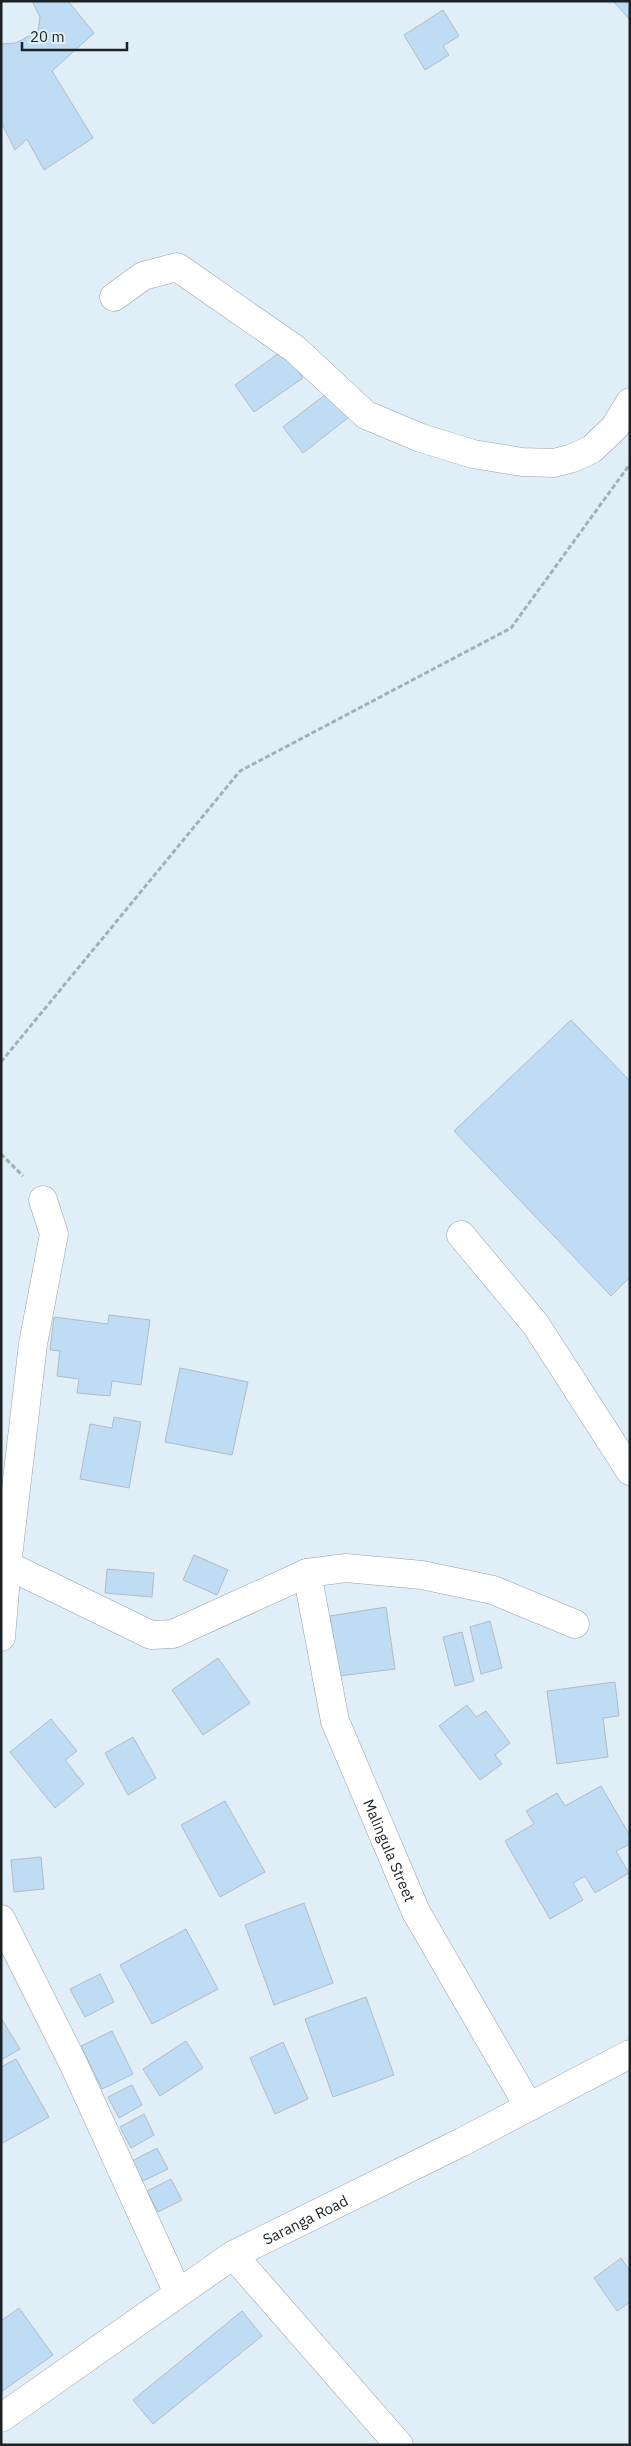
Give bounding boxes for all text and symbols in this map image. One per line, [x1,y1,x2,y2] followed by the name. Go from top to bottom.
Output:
[22,20,128,52] scale bar
[30,27,65,46] text: 20 m
[360,1796,420,1905] street label: Malingula Street
[259,2190,351,2248] street label: Saranga Road

